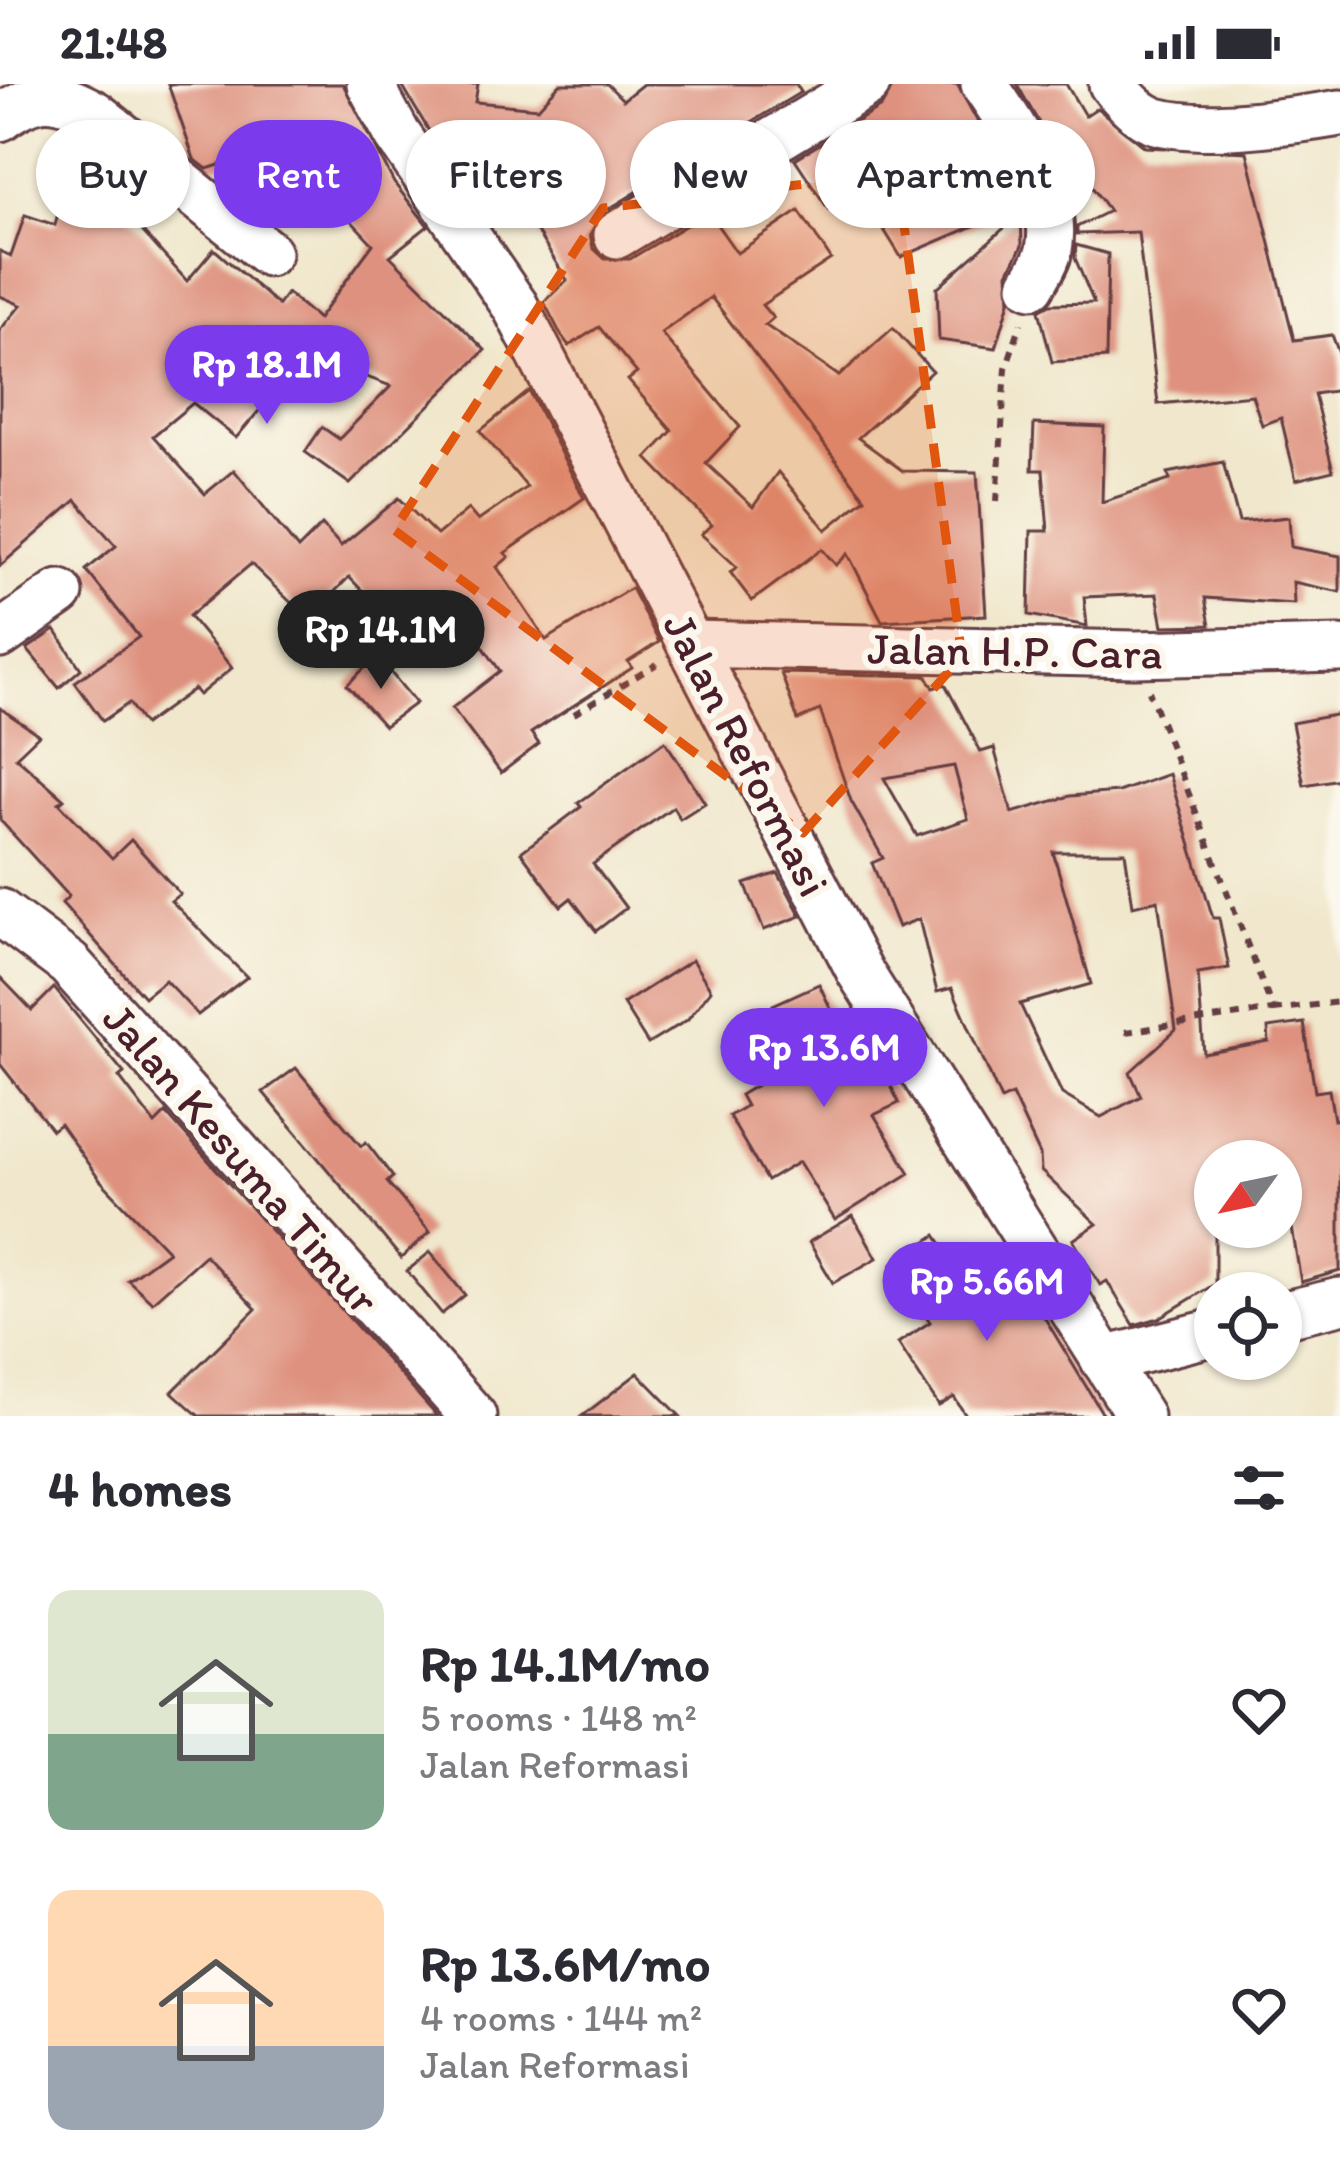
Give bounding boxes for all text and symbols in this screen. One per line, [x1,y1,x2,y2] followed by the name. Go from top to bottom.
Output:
[60,15,167,69] text: 21:48
[36,120,190,228] chip: Buy
[214,120,382,228] chip: Rent
[406,120,606,228] chip: Filters
[630,120,791,228] chip: New
[815,120,1095,228] chip: Apartment
[143,325,391,427] pin: Rp 18.1M
[192,340,342,387] text: Rp 18.1M
[257,590,505,692] pin: Rp 14.1M
[652,603,842,905] street label: Jalan Reformasi
[305,605,457,652] text: Rp 14.1M
[867,620,1163,680] street label: Jalan H.P. Cara
[92,992,392,1325] street label: Jalan Kesuma Timur
[700,1008,948,1110] pin: Rp 13.6M
[747,1023,901,1070] text: Rp 13.6M
[1194,1140,1302,1248] north arrow
[1194,1140,1302,1380] map controls
[863,1242,1111,1344] pin: Rp 5.66M
[910,1257,1064,1304] text: Rp 5.66M
[1194,1272,1302,1380] button: locate
[1226,1455,1292,1521] icon: filters
[48,1458,232,1519] text: 4 homes
[420,1633,710,1694] text: Rp 14.1M/mo
[144,1638,288,1782] icon: home
[1226,1677,1292,1743] icon: heart
[420,1694,697,1741] text: 5 rooms · 148 m²
[420,1741,690,1788] text: Jalan Reformasi
[420,1933,711,1994] text: Rp 13.6M/mo
[144,1938,288,2082] icon: home
[1226,1977,1292,2043] icon: heart
[420,1994,702,2041] text: 4 rooms · 144 m²
[420,2041,690,2088] text: Jalan Reformasi

